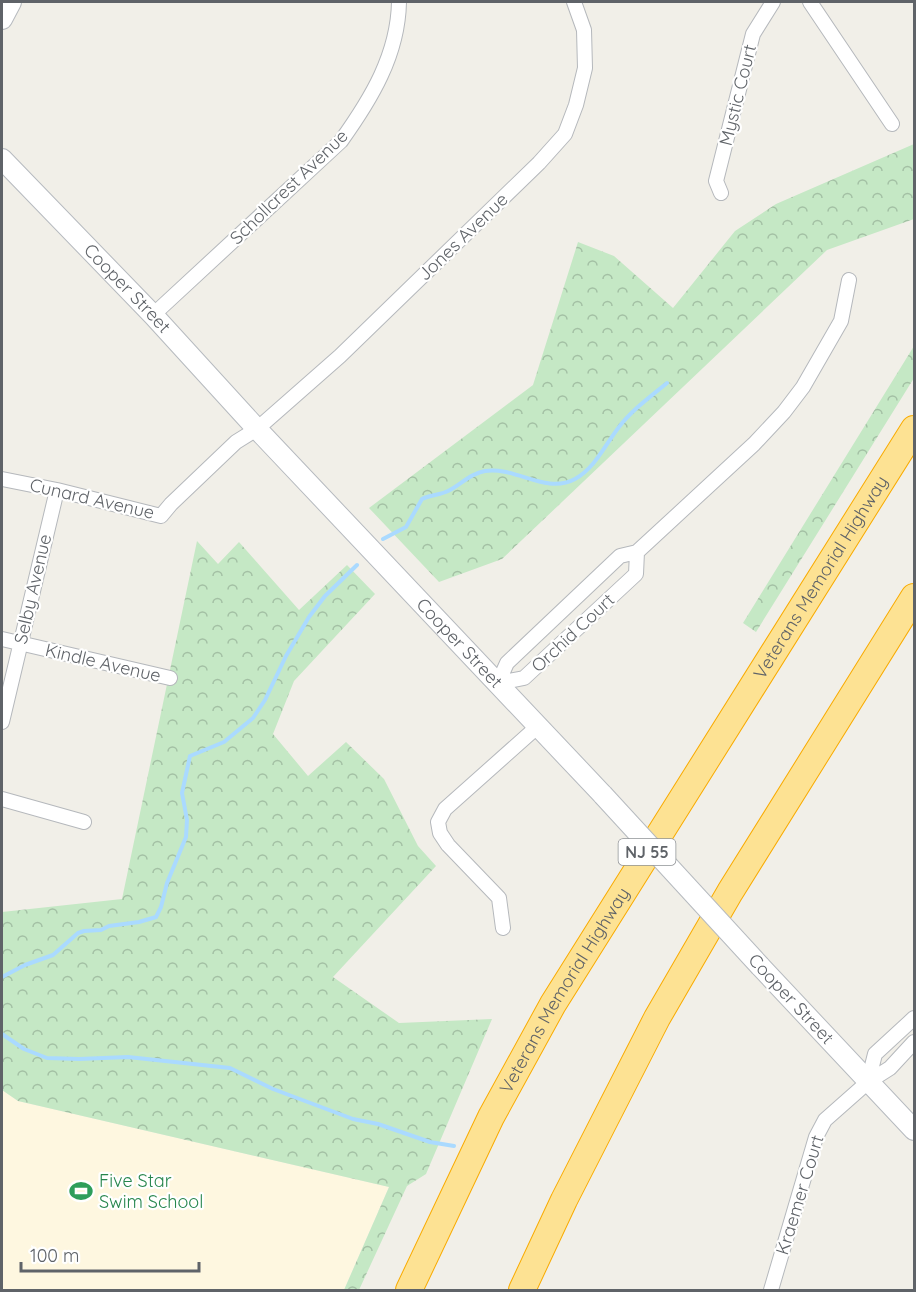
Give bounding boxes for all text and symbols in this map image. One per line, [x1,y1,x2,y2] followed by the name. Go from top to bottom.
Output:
[714,42,761,148] street label: Mystic Court
[225,124,353,249] street label: Schollcrest Avenue
[413,188,513,285] street label: Jones Avenue
[79,238,176,338] street label: Cooper Street
[748,471,893,683] street label: Veterans Memorial Highway
[28,473,157,524] street label: Cunard Avenue
[9,532,56,646] street label: Selby Avenue
[526,588,619,677] street label: Orchid Court
[412,593,508,693] street label: Cooper Street
[43,638,163,687] street label: Kindle Avenue
[618,839,676,865] road number: NJ 55
[494,883,634,1097] street label: Veterans Memorial Highway
[744,949,839,1049] street label: Cooper Street
[770,1132,829,1258] street label: Kraemer Court
[99,1169,203,1213] place label: Five Star Swim School
[68,1178,94,1204] sports icon: Five Star Swim School
[21,1235,200,1273] scale bar
[30,1244,79,1267] text: 100 m

